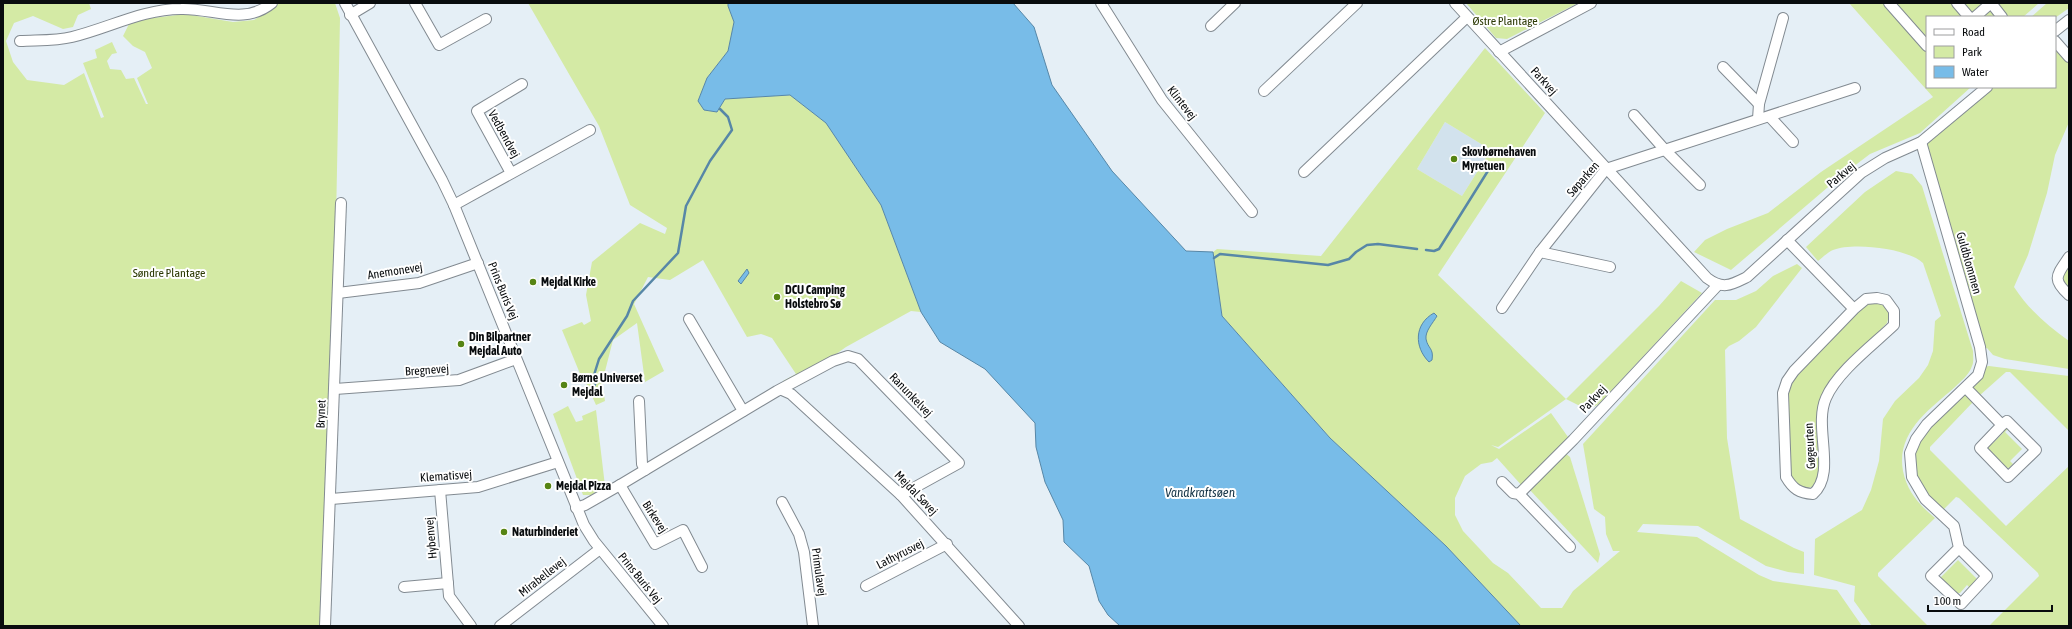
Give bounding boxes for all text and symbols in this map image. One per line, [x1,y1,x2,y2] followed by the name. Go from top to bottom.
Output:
[1472,14,1538,28] park label: Østre Plantage
[1926,16,2056,88] legend
[1962,25,1985,39] text: Road
[1962,45,1983,59] text: Park
[1528,64,1560,98] street label: Parkvej
[1962,65,1989,79] text: Water
[1164,83,1200,123] street label: Klintevej
[485,108,523,160] street label: Vedbendvej
[1462,145,1536,173] place label: Skovbørnehaven Myretuen
[1449,154,1459,164] marker: Skovbørnehaven Myretuen
[1564,159,1602,199] street label: Søparken
[1824,159,1858,191] street label: Parkvej
[1953,230,1985,296] street label: Guldblommen
[366,260,424,282] street label: Anemonevej
[485,260,521,322] street label: Prins Buris Vej
[133,266,205,280] park label: Søndre Plantage
[541,275,597,289] place label: Mejdal Kirke
[528,277,538,287] marker: Mejdal Kirke
[785,283,846,311] place label: DCU Camping Holstebro Sø
[772,292,782,302] marker: DCU Camping Holstebro Sø
[469,330,531,358] place label: Din Bilpartner Mejdal Auto
[456,339,466,349] marker: Din Bilpartner Mejdal Auto
[405,361,449,379] street label: Bregnevej
[887,370,935,420] street label: Ranunkelvej
[572,371,643,399] place label: Børne Universet Mejdal
[559,380,569,390] marker: Børne Universet Mejdal
[1577,382,1609,416] street label: Parkvej
[313,399,329,429] street label: Brynet
[1802,423,1818,469] street label: Gøgeurten
[420,467,472,485] street label: Klematisvej
[892,468,940,518] street label: Mejdal Søvej
[556,479,612,493] place label: Mejdal Pizza
[543,481,553,491] marker: Mejdal Pizza
[1165,485,1236,500] water label: Vandkraftsøen
[639,498,671,536] street label: Birkevej
[422,517,440,559] street label: Hybenvej
[512,525,579,539] place label: Naturbinderiet
[499,527,509,537] marker: Naturbinderiet
[874,536,926,572] street label: Lathyrusvej
[809,547,829,597] street label: Primulavej
[615,550,665,606] street label: Prins Buris Vej
[516,554,568,600] street label: Mirabellevej
[1928,587,2052,613] scale bar
[1934,594,1961,608] text: 100 m

